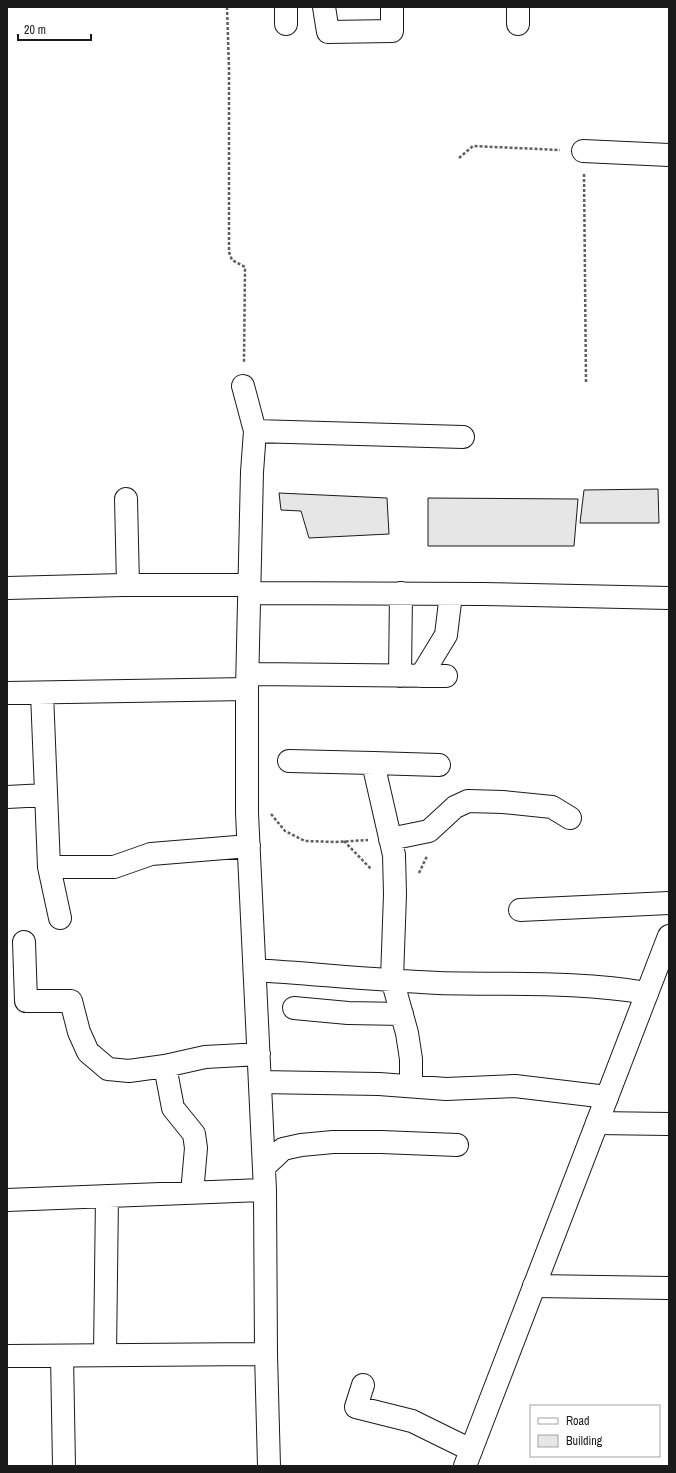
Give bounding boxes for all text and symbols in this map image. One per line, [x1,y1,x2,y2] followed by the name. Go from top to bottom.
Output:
[18,16,91,42] scale bar
[24,22,46,38] text: 20 m
[530,1405,660,1457] legend
[566,1413,590,1429] text: Road
[566,1433,603,1449] text: Building

